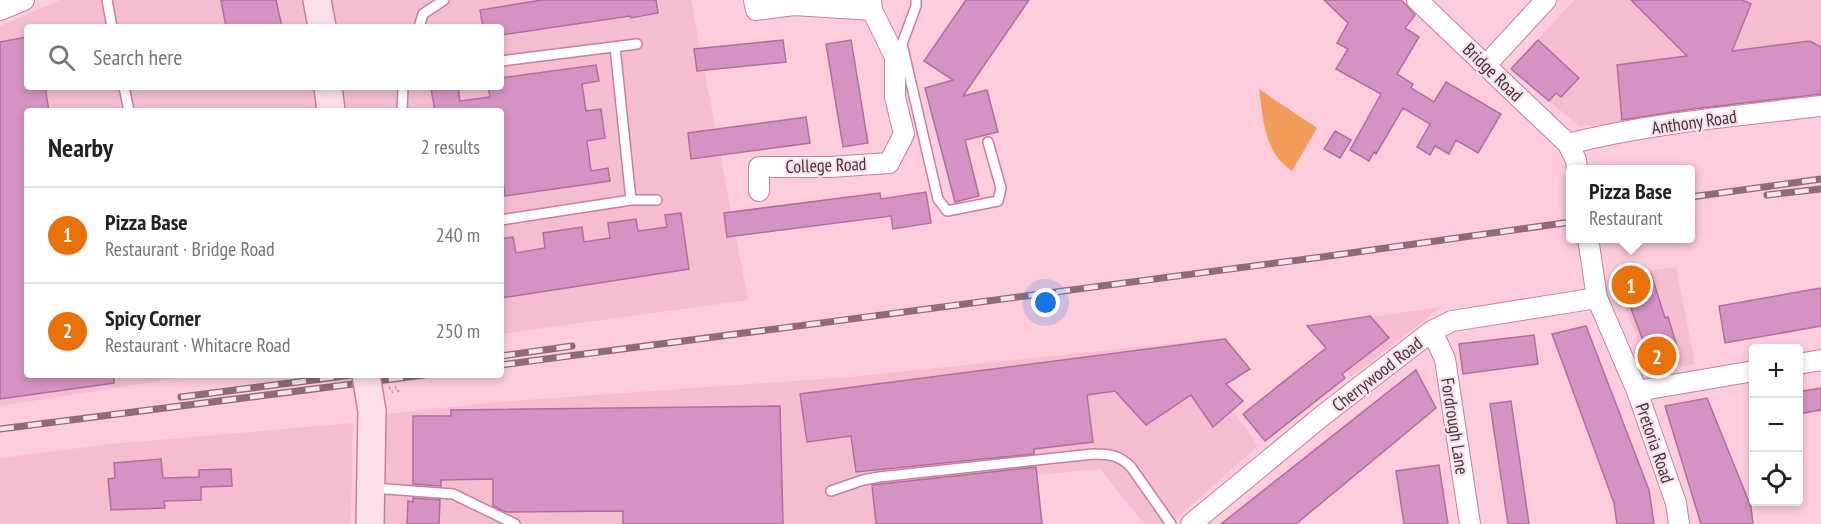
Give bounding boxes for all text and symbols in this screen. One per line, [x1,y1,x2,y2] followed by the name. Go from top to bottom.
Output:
[24,24,504,90] search box
[1458,38,1528,106] street label: Bridge Road
[45,41,78,74] icon: search
[93,43,182,71] text: Search here
[1650,105,1738,139] street label: Anthony Road
[48,131,113,164] text: Nearby
[421,134,480,160] text: 2 results
[785,152,867,178] street label: College Road
[1566,165,1695,243] popup
[1589,177,1672,205] text: Pizza Base
[1589,205,1663,231] text: Restaurant
[105,208,188,236] text: Pizza Base
[63,222,72,248] text: 1
[436,222,480,248] text: 240 m
[105,236,275,262] text: Restaurant · Bridge Road
[1612,262,1650,308] pin: 1
[1031,288,1060,317] your location
[105,304,201,332] text: Spicy Corner
[63,318,72,344] text: 2
[436,318,480,344] text: 250 m
[1327,331,1427,417] street label: Cherrywood Road
[105,332,291,358] text: Restaurant · Whitacre Road
[1638,334,1676,378] pin: 2
[1749,344,1803,506] map controls
[1749,344,1803,398] button: +
[1436,376,1474,476] street label: Fordrough Lane
[1749,398,1803,452] button: −
[1631,400,1679,486] street label: Pretoria Road
[1749,452,1803,506] button: locate

